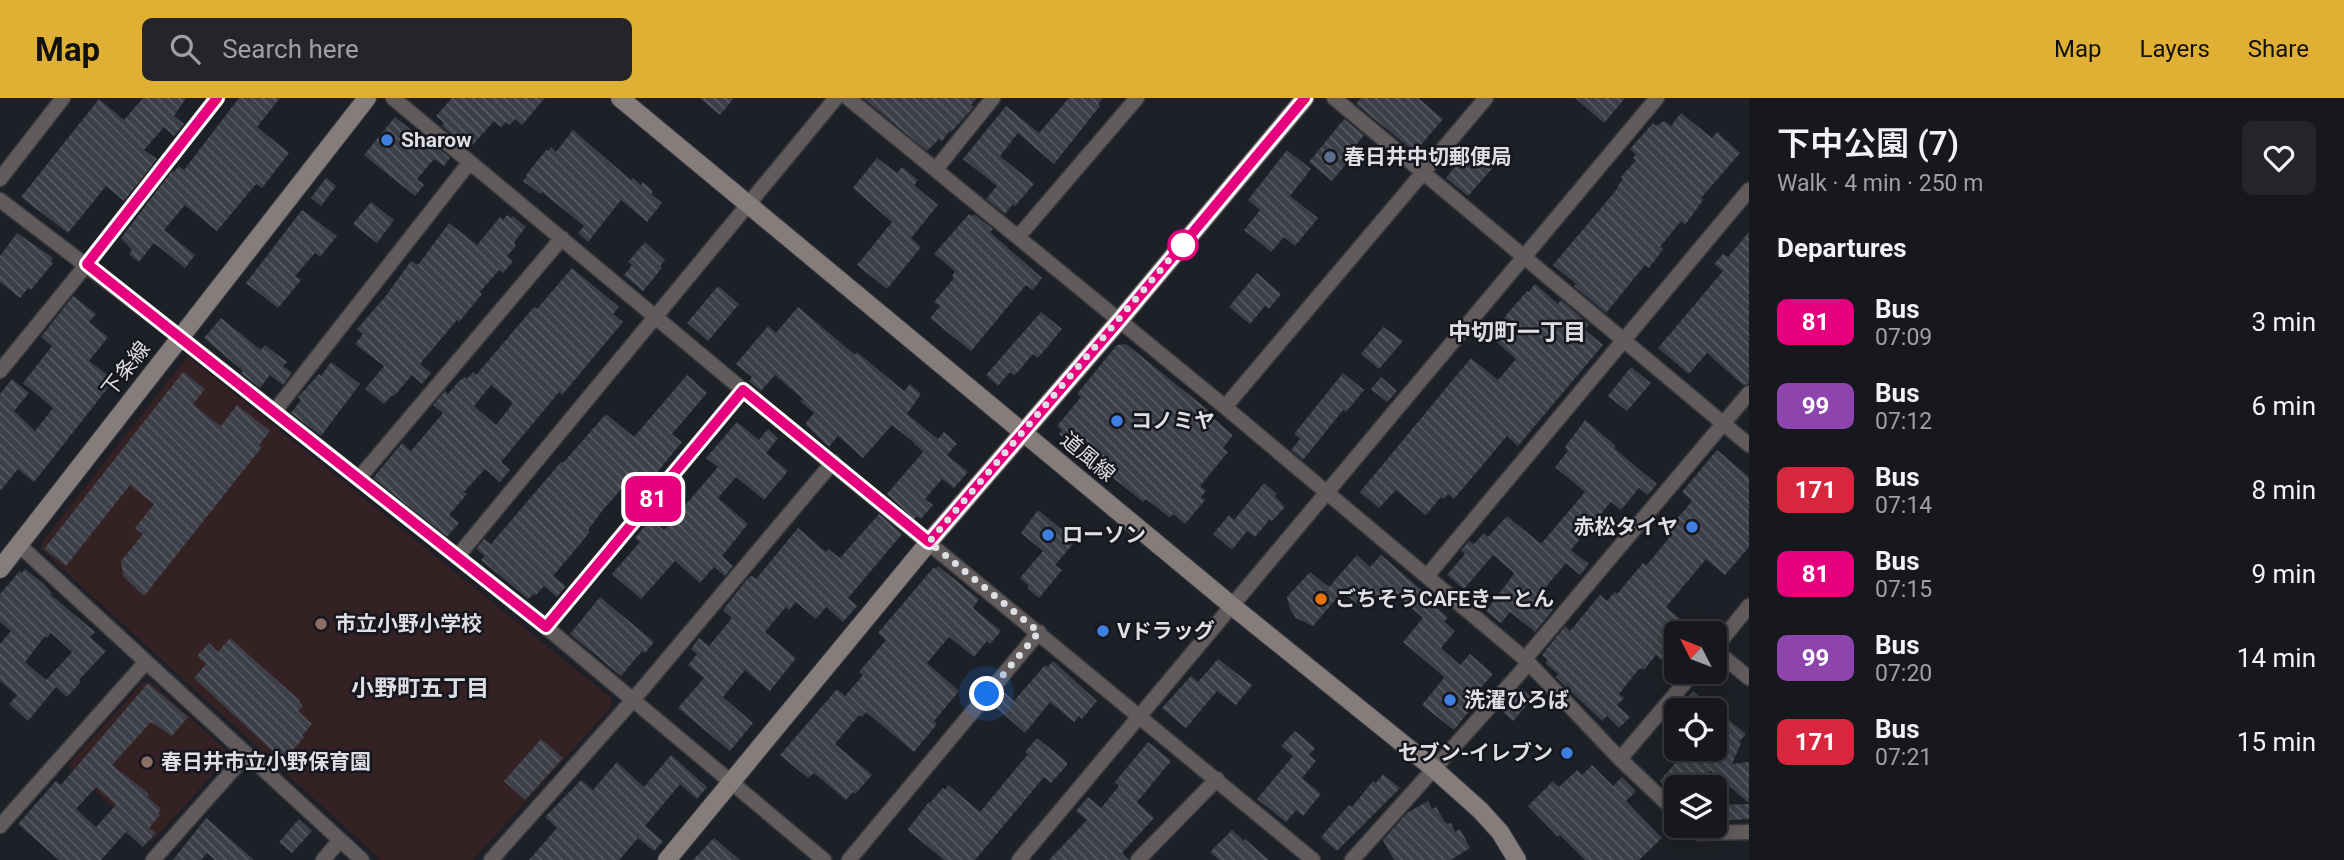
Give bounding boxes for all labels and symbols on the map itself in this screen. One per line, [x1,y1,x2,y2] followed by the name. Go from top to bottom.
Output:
[401,128,472,152] place label: Sharow
[379,132,395,148] marker: Sharow
[1344,145,1512,169] place label: 春日井中切郵便局
[1322,149,1338,165] marker: 春日井中切郵便局
[1168,230,1198,260] unlabelled marker
[1448,319,1586,346] district label: 中切町一丁目
[97,337,155,401] street label: 下条線
[1131,409,1215,433] place label: コノミヤ
[1109,413,1125,429] marker: コノミヤ
[1056,428,1120,486] street label: 道風線
[622,476,684,522] line badge: 81
[1574,515,1678,539] place label: 赤松タイヤ
[1684,519,1700,535] marker: 赤松タイヤ
[1062,523,1146,547] place label: ローソン
[1040,527,1056,543] marker: ローソン
[1335,587,1554,611] place label: ごちそうCAFEきーとん
[1313,591,1329,607] marker: ごちそうCAFEきーとん
[335,612,482,636] place label: 市立小野小学校
[313,616,329,632] marker: 市立小野小学校
[1117,619,1215,643] place label: Vドラッグ
[1664,621,1727,684] north arrow
[1095,623,1111,639] marker: Vドラッグ
[351,675,489,702] district label: 小野町五丁目
[969,676,1004,711] your location
[1464,688,1569,712] place label: 洗濯ひろば
[1442,692,1458,708] marker: 洗濯ひろば
[1398,741,1553,765] place label: セブン-イレブン
[1559,745,1575,761] marker: セブン-イレブン
[161,750,371,774] place label: 春日井市立小野保育園
[139,754,155,770] marker: 春日井市立小野保育園

